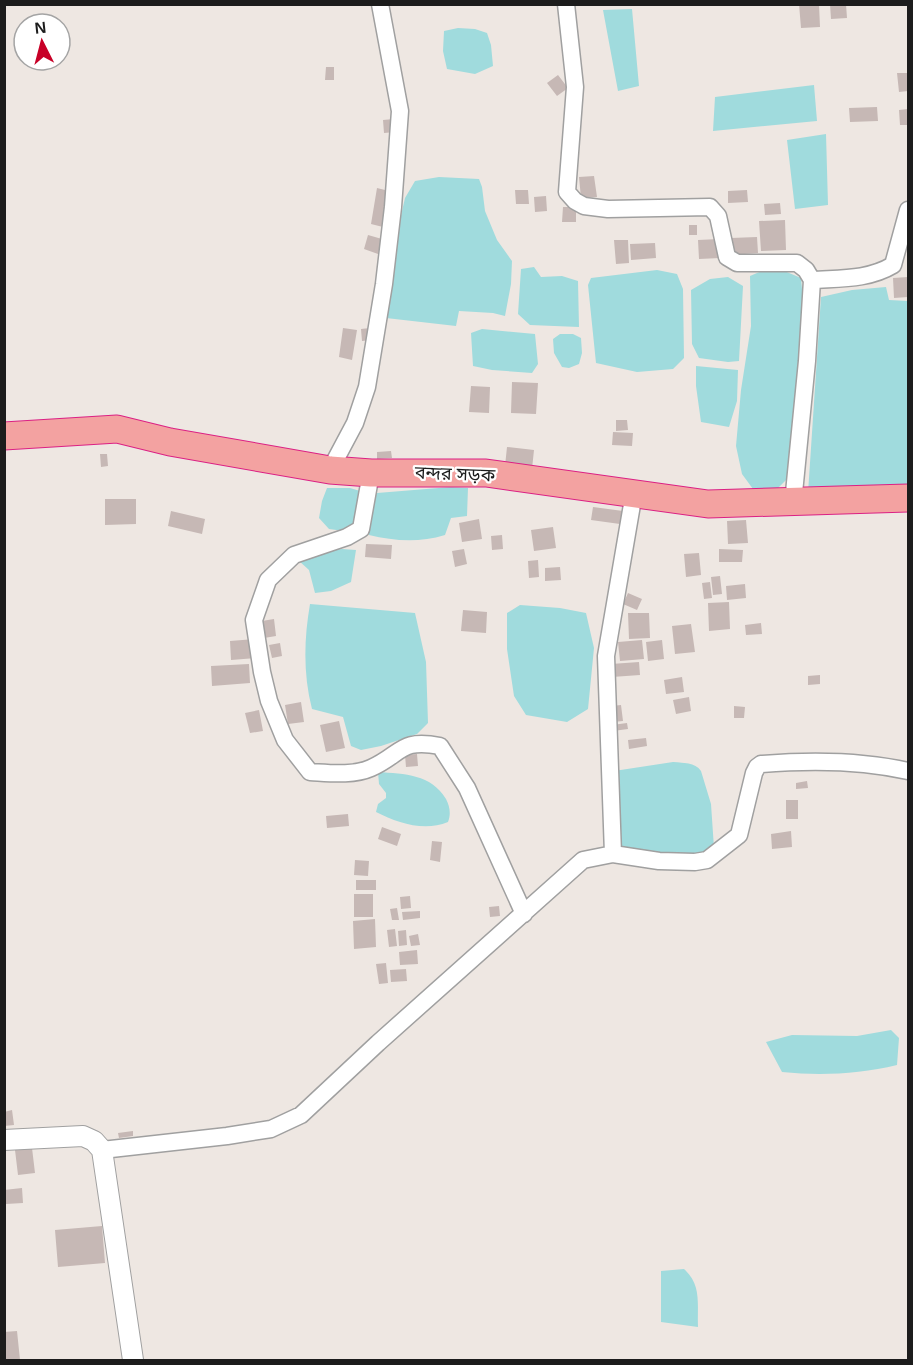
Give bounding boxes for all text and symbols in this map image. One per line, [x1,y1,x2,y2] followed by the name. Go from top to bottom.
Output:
[12,12,72,72] north arrow
[34,19,47,37] text: N
[413,463,496,485] street label: বন্দর সড়ক

